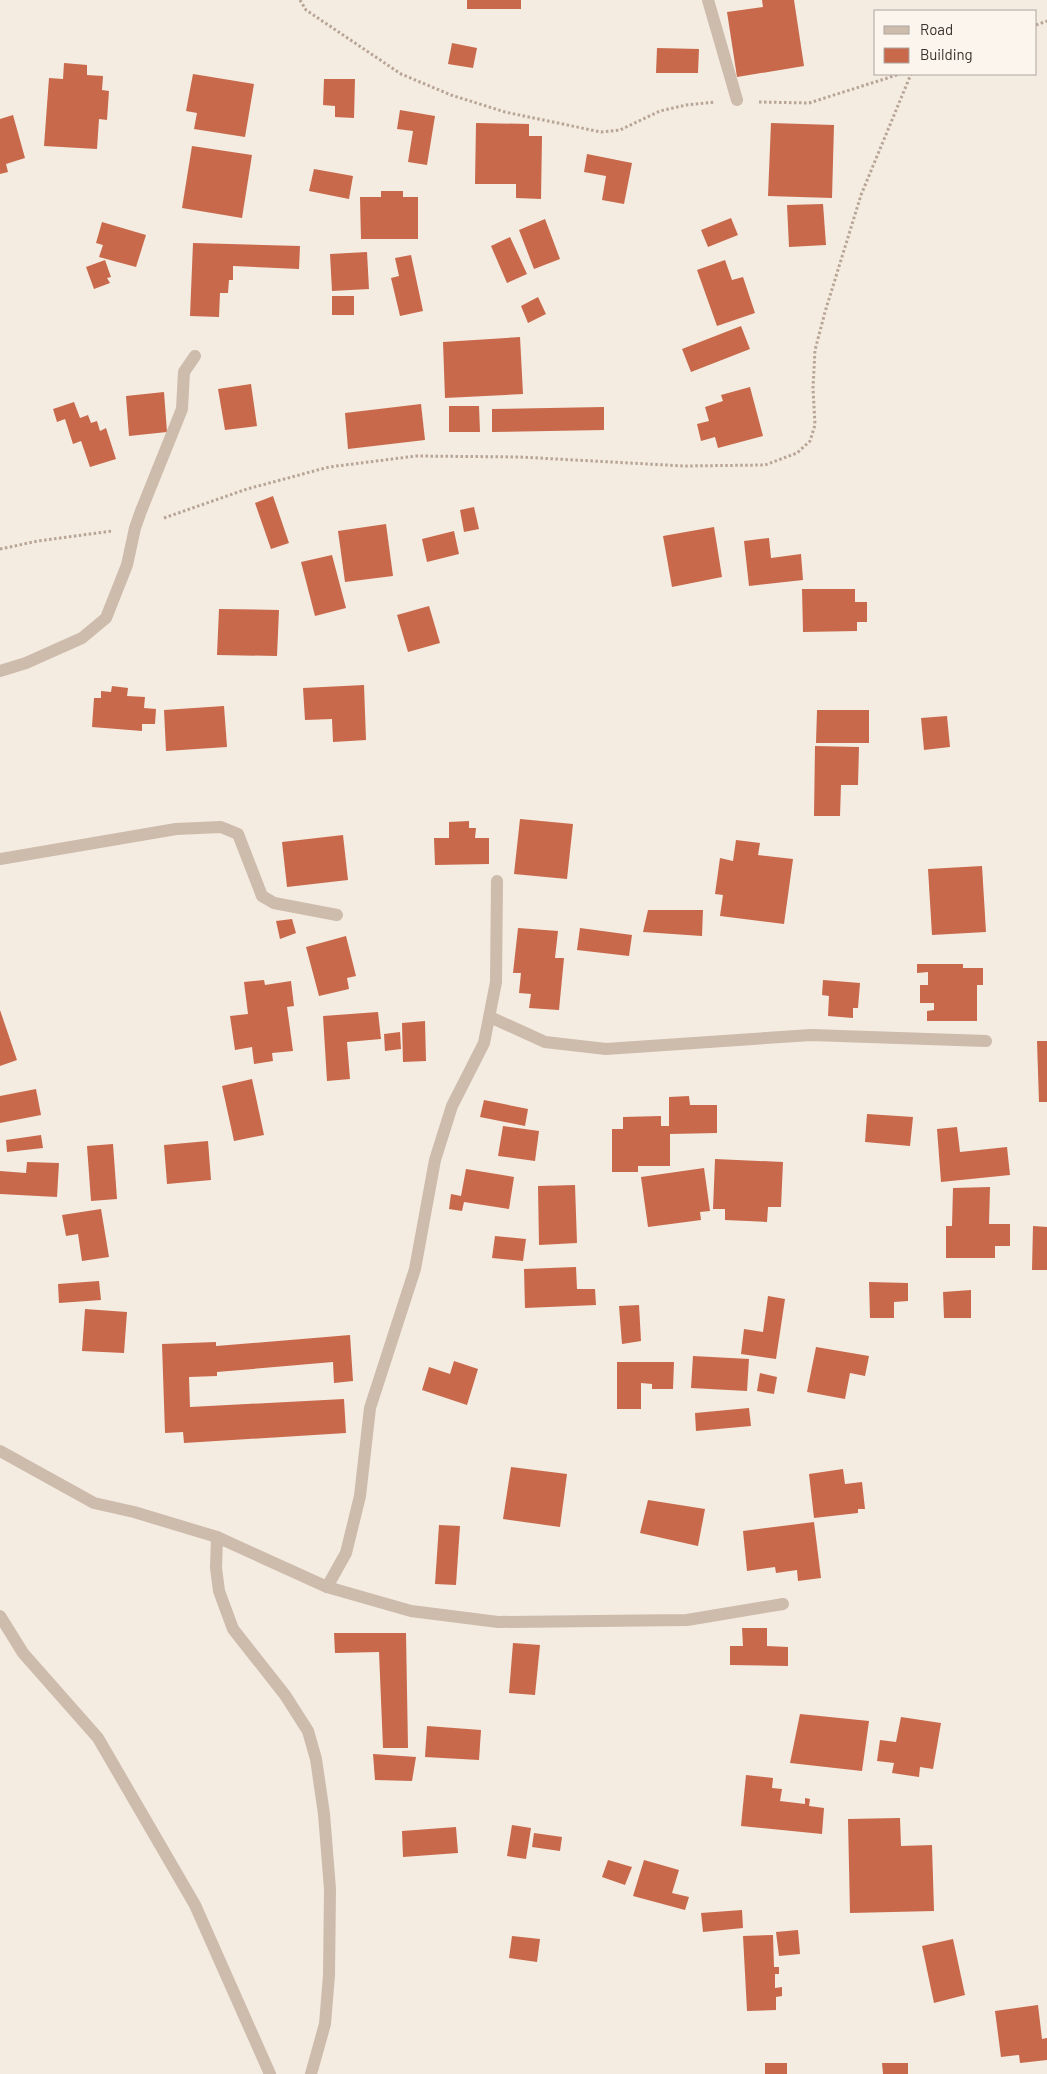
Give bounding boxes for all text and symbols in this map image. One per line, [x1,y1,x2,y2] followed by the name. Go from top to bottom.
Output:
[874,10,1037,75] legend
[920,20,953,38] text: Road
[920,45,973,63] text: Building

